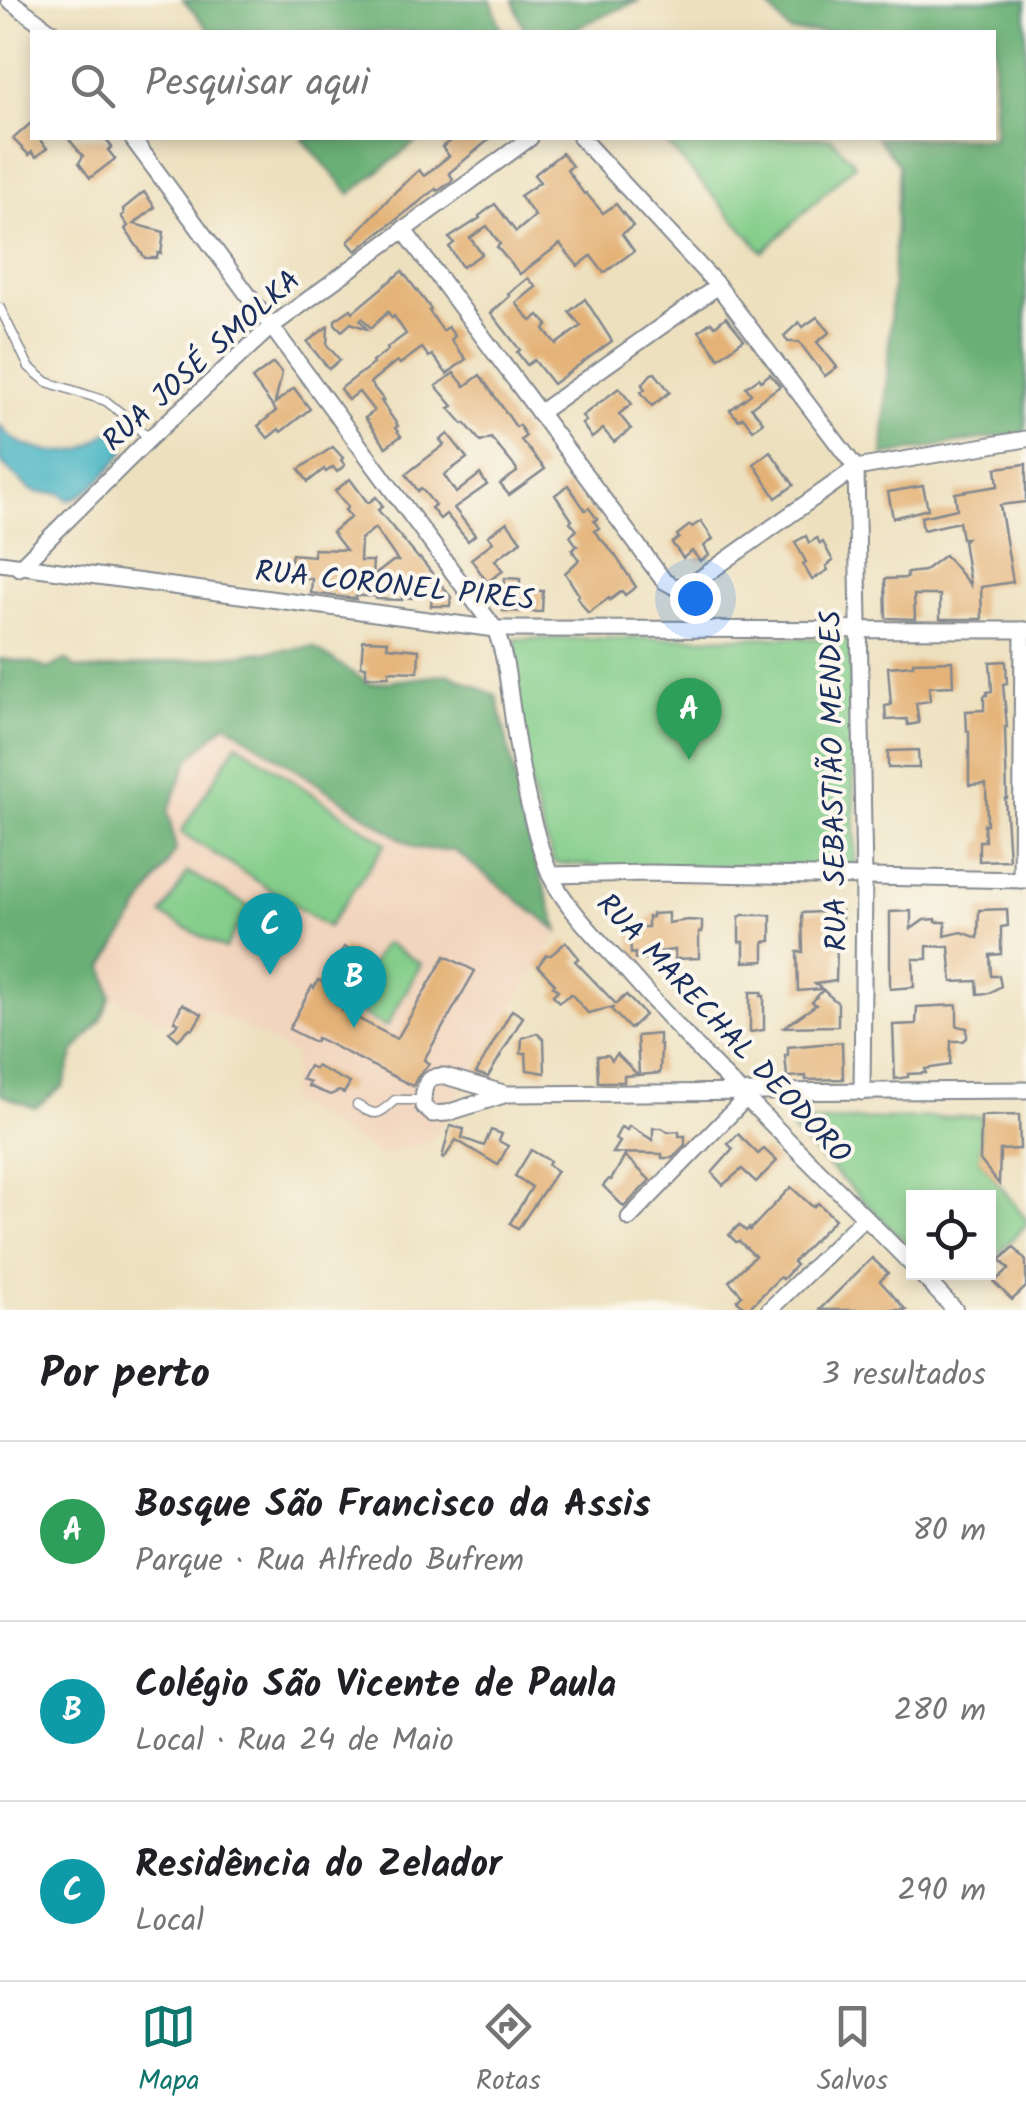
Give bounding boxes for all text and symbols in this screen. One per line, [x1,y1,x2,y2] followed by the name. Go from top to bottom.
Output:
[30,30,996,140] search box
[145,55,369,115] text: Pesquisar aqui
[65,58,120,113] icon: search
[92,259,313,464] street label: RUA JOSÉ SMOLKA
[253,548,537,626] street label: RUA CORONEL PIRES
[670,573,721,624] your location
[808,610,862,952] street label: RUA SEBASTIÃO MENDES
[656,678,722,760] pin: A
[583,883,862,1176] street label: RUA MARECHAL DEODORO
[238,892,302,975] pin: C
[322,946,386,1028] pin: B
[906,1190,996,1280] map controls
[906,1190,996,1280] button: locate
[40,1342,210,1409] text: Por perto
[822,1350,986,1401] text: 3 resultados
[135,1476,651,1536] text: Bosque São Francisco da Assis
[62,1506,83,1557] text: A
[912,1506,986,1557] text: 80 m
[135,1536,524,1587] text: Parque · Rua Alfredo Bufrem
[135,1656,616,1716] text: Colégio São Vicente de Paula
[63,1686,82,1737] text: B
[894,1686,986,1737] text: 280 m
[135,1716,454,1767] text: Local · Rua 24 de Maio
[135,1836,502,1896] text: Residência do Zelador
[63,1866,82,1917] text: C
[897,1866,986,1917] text: 290 m
[135,1896,204,1947] text: Local
[138,1999,200,2104] tab: Mapa
[476,1999,541,2104] tab: Rotas
[817,1999,888,2104] tab: Salvos

